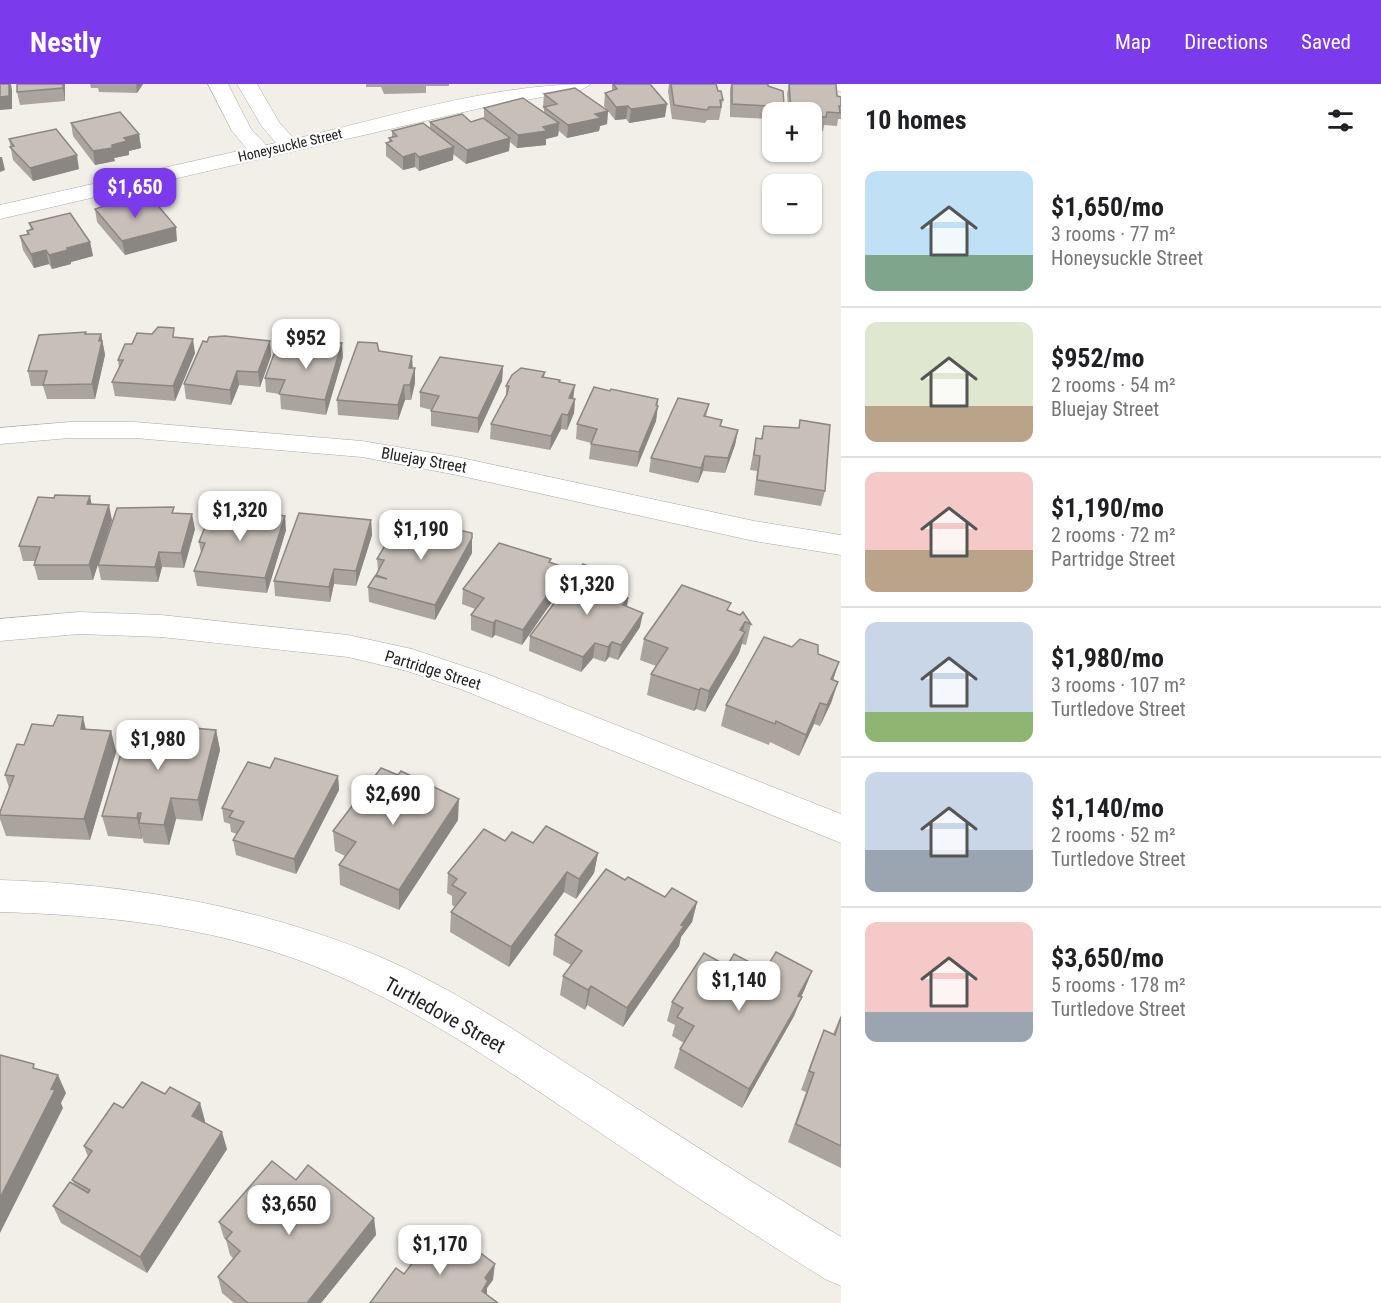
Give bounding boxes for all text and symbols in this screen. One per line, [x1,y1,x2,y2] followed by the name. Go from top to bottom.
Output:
[30,26,101,59] text: Nestly
[1115,30,1151,54] text: Map
[1184,30,1268,54] text: Directions
[1301,30,1351,54] text: Saved
[762,102,822,234] map controls
[762,102,822,162] button: +
[1324,104,1357,137] icon: filters
[865,105,967,135] text: 10 homes
[236,125,344,165] street label: Honeysuckle Street
[86,168,184,219] pin: $1,650
[762,174,822,234] button: −
[107,175,163,199] text: $1,650
[1051,192,1164,222] text: $1,650/mo
[913,195,985,267] icon: home
[1051,222,1176,246] text: 3 rooms · 77 m²
[1051,246,1203,270] text: Honeysuckle Street
[270,319,342,370] pin: $952
[286,326,326,350] text: $952
[1051,343,1144,373] text: $952/mo
[913,346,985,418] icon: home
[1051,373,1176,397] text: 2 rooms · 54 m²
[1051,397,1159,421] text: Bluejay Street
[380,443,469,477] street label: Bluejay Street
[191,491,289,542] pin: $1,320
[1051,493,1164,523] text: $1,190/mo
[913,496,985,568] icon: home
[212,498,268,522] text: $1,320
[372,510,470,561] pin: $1,190
[393,517,449,541] text: $1,190
[1051,523,1176,547] text: 2 rooms · 72 m²
[1051,547,1175,571] text: Partridge Street
[538,565,636,616] pin: $1,320
[559,572,615,596] text: $1,320
[1051,643,1164,673] text: $1,980/mo
[383,646,484,694] street label: Partridge Street
[913,646,985,718] icon: home
[1051,673,1186,697] text: 3 rooms · 107 m²
[1051,697,1186,721] text: Turtledove Street
[109,720,207,771] pin: $1,980
[130,727,186,751] text: $1,980
[344,775,442,826] pin: $2,690
[365,782,421,806] text: $2,690
[1051,793,1164,823] text: $1,140/mo
[913,796,985,868] icon: home
[1051,823,1176,847] text: 2 rooms · 52 m²
[1051,847,1186,871] text: Turtledove Street
[1051,943,1164,973] text: $3,650/mo
[913,946,985,1018] icon: home
[690,961,788,1012] pin: $1,140
[711,968,767,992] text: $1,140
[380,972,510,1058] street label: Turtledove Street
[1051,973,1186,997] text: 5 rooms · 178 m²
[1051,997,1186,1021] text: Turtledove Street
[240,1185,338,1236] pin: $3,650
[261,1192,317,1216] text: $3,650
[391,1225,489,1276] pin: $1,170
[412,1232,468,1256] text: $1,170

